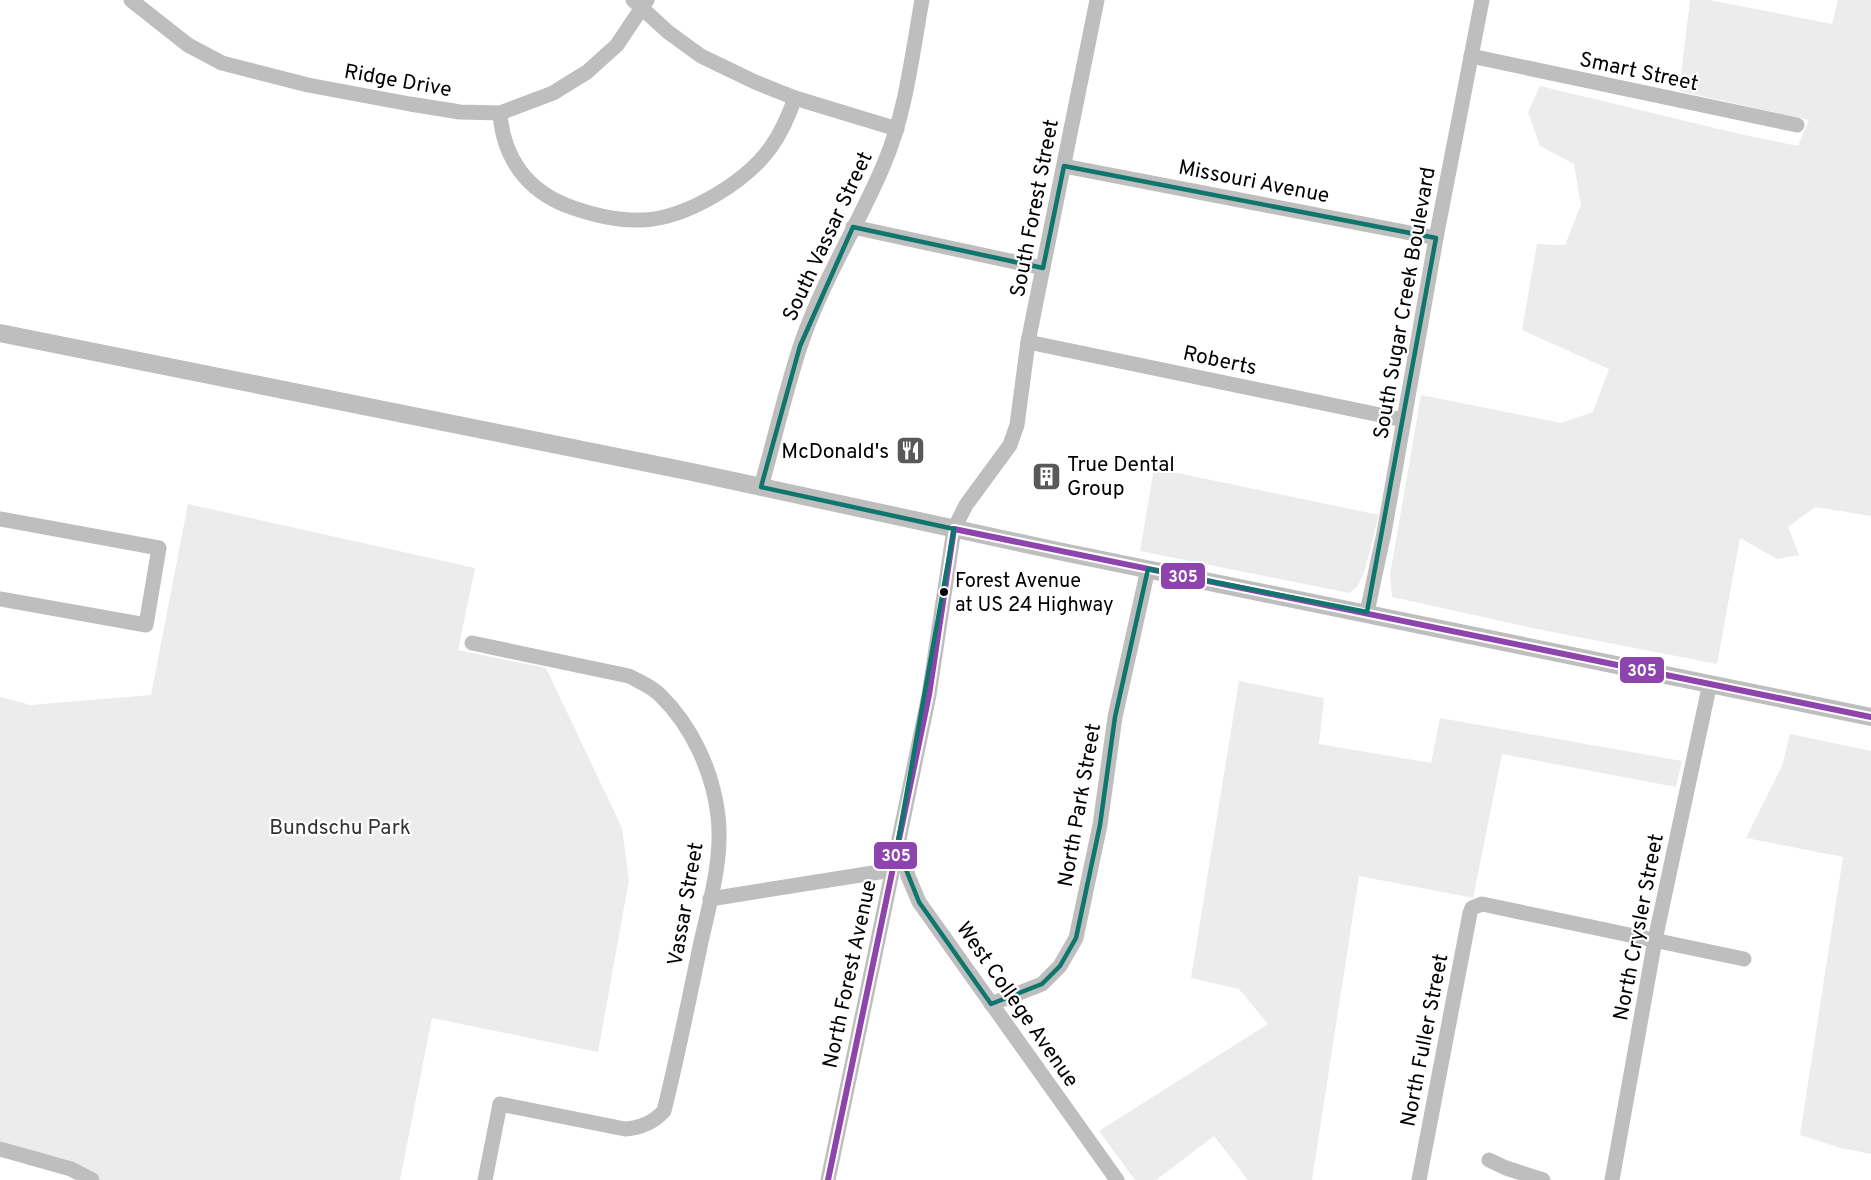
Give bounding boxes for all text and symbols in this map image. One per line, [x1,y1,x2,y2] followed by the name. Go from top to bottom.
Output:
[1577,47,1701,98] street label: Smart Street
[342,59,454,104] street label: Ridge Drive
[1005,117,1066,300] street label: South Forest Street
[777,147,880,326] street label: South Vassar Street
[1176,155,1331,210] street label: Missouri Avenue
[1368,165,1443,442] street label: South Sugar Creek Boulevard
[1180,340,1259,382] street label: Roberts
[894,435,926,467] restaurant icon: McDonald's
[781,439,889,466] place label: McDonald's
[1067,452,1175,503] place label: True Dental Group
[1030,460,1062,492] building icon: True Dental Group
[1160,562,1206,590] line badge: 305
[1168,568,1198,588] text: 305
[955,569,1114,619] place label: Forest Avenue at US 24 Highway
[938,586,950,598] marker: Forest Avenue at US 24 Highway
[1619,656,1665,684] line badge: 305
[1627,662,1657,682] text: 305
[1053,721,1108,889] street label: North Park Street
[269,815,411,842] park label: Bundschu Park
[1608,832,1671,1023] street label: North Crysler Street
[662,840,711,968] street label: Vassar Street
[873,841,918,870] line badge: 305
[881,847,911,867] text: 305
[817,878,884,1071] street label: North Forest Avenue
[949,917,1084,1093] street label: West College Avenue
[1395,952,1455,1129] street label: North Fuller Street

